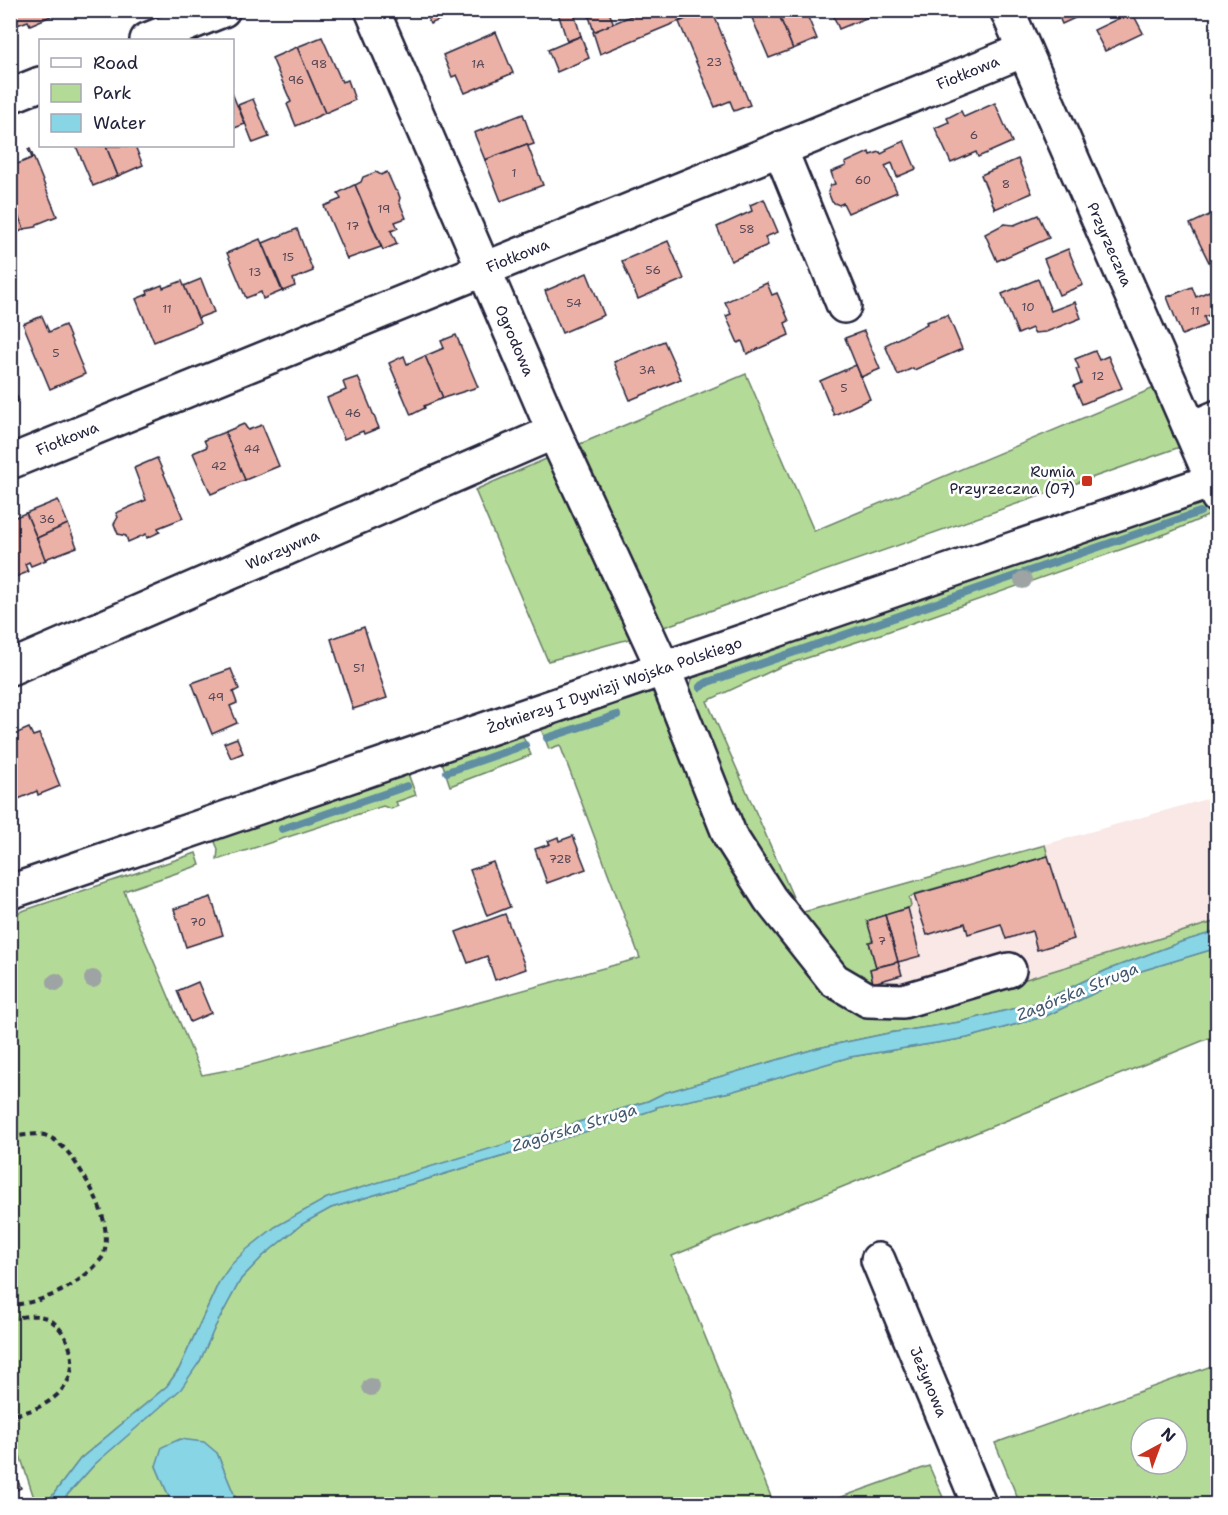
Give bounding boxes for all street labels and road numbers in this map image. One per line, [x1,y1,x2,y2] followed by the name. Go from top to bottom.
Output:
[934,51,1003,94] street label: Fiołkowa
[1082,199,1137,290] street label: Przyrzeczna
[483,234,553,277] street label: Fiołkowa
[490,302,539,380] street label: Ogrodowa
[33,417,102,460] street label: Fiołkowa
[243,525,323,575] street label: Warzywna
[485,632,745,738] street label: Żołnierzy I Dywizji Wojska Polskiego
[905,1344,952,1421] street label: Jeżynowa

